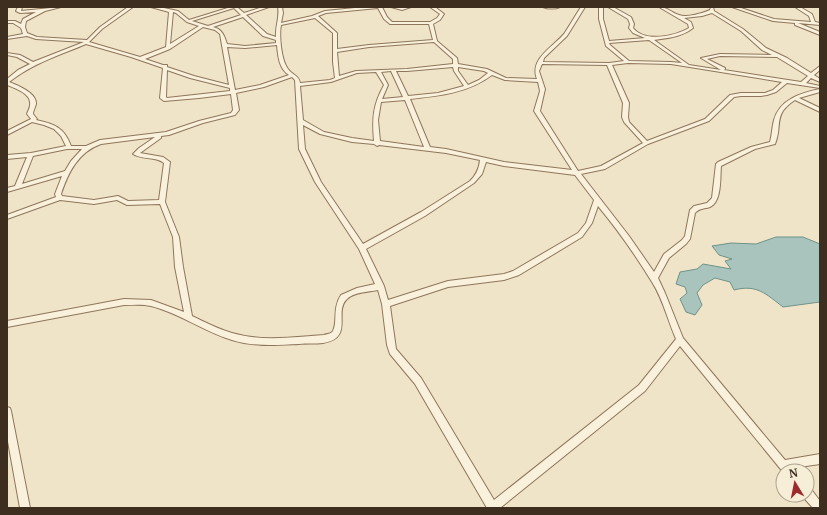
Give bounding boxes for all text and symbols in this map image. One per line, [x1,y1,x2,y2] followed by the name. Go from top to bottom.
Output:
[775,463,815,503] north arrow
[788,465,799,481] text: N

